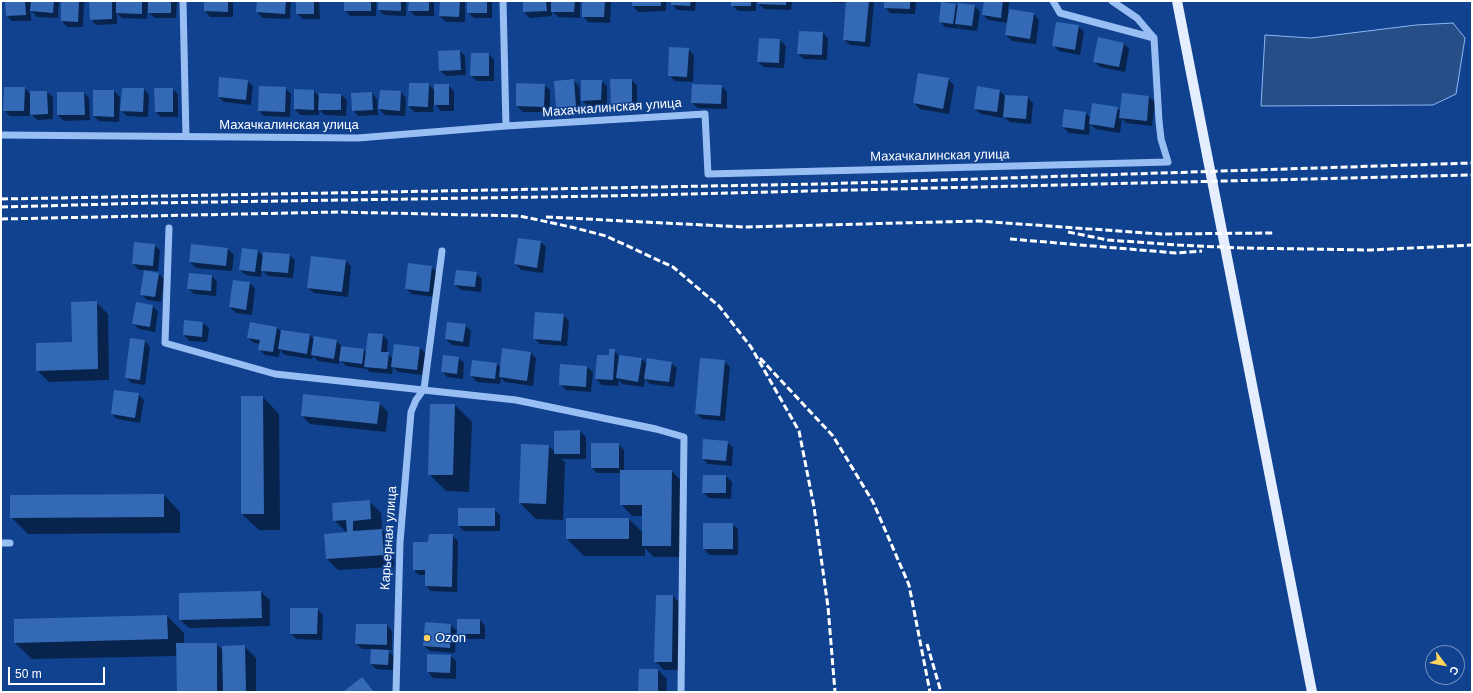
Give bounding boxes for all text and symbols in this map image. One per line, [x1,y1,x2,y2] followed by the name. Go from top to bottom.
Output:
[542,95,682,121] street label: Махачкалинская улица
[219,117,359,133] street label: Махачкалинская улица
[870,147,1010,165] street label: Махачкалинская улица
[378,486,400,590] street label: Карьерная улица
[435,630,466,646] place label: Ozon
[422,633,432,643] marker: Ozon
[1425,645,1465,685] north arrow
[10,659,107,685] scale bar
[1447,664,1462,677] text: С
[15,667,42,681] text: 50 m

